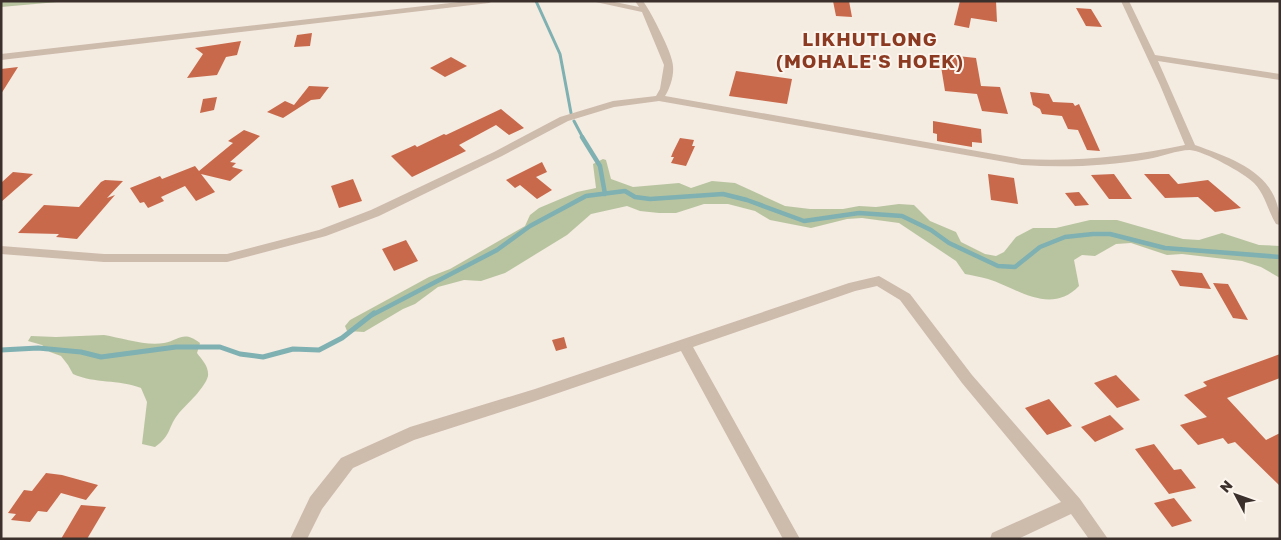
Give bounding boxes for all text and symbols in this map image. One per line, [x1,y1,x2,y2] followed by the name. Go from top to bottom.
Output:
[776,27,964,72] district label: LIKHUTLONG (MOHALE'S HOEK)
[1211,470,1261,520] north arrow
[1216,477,1236,496] text: N

